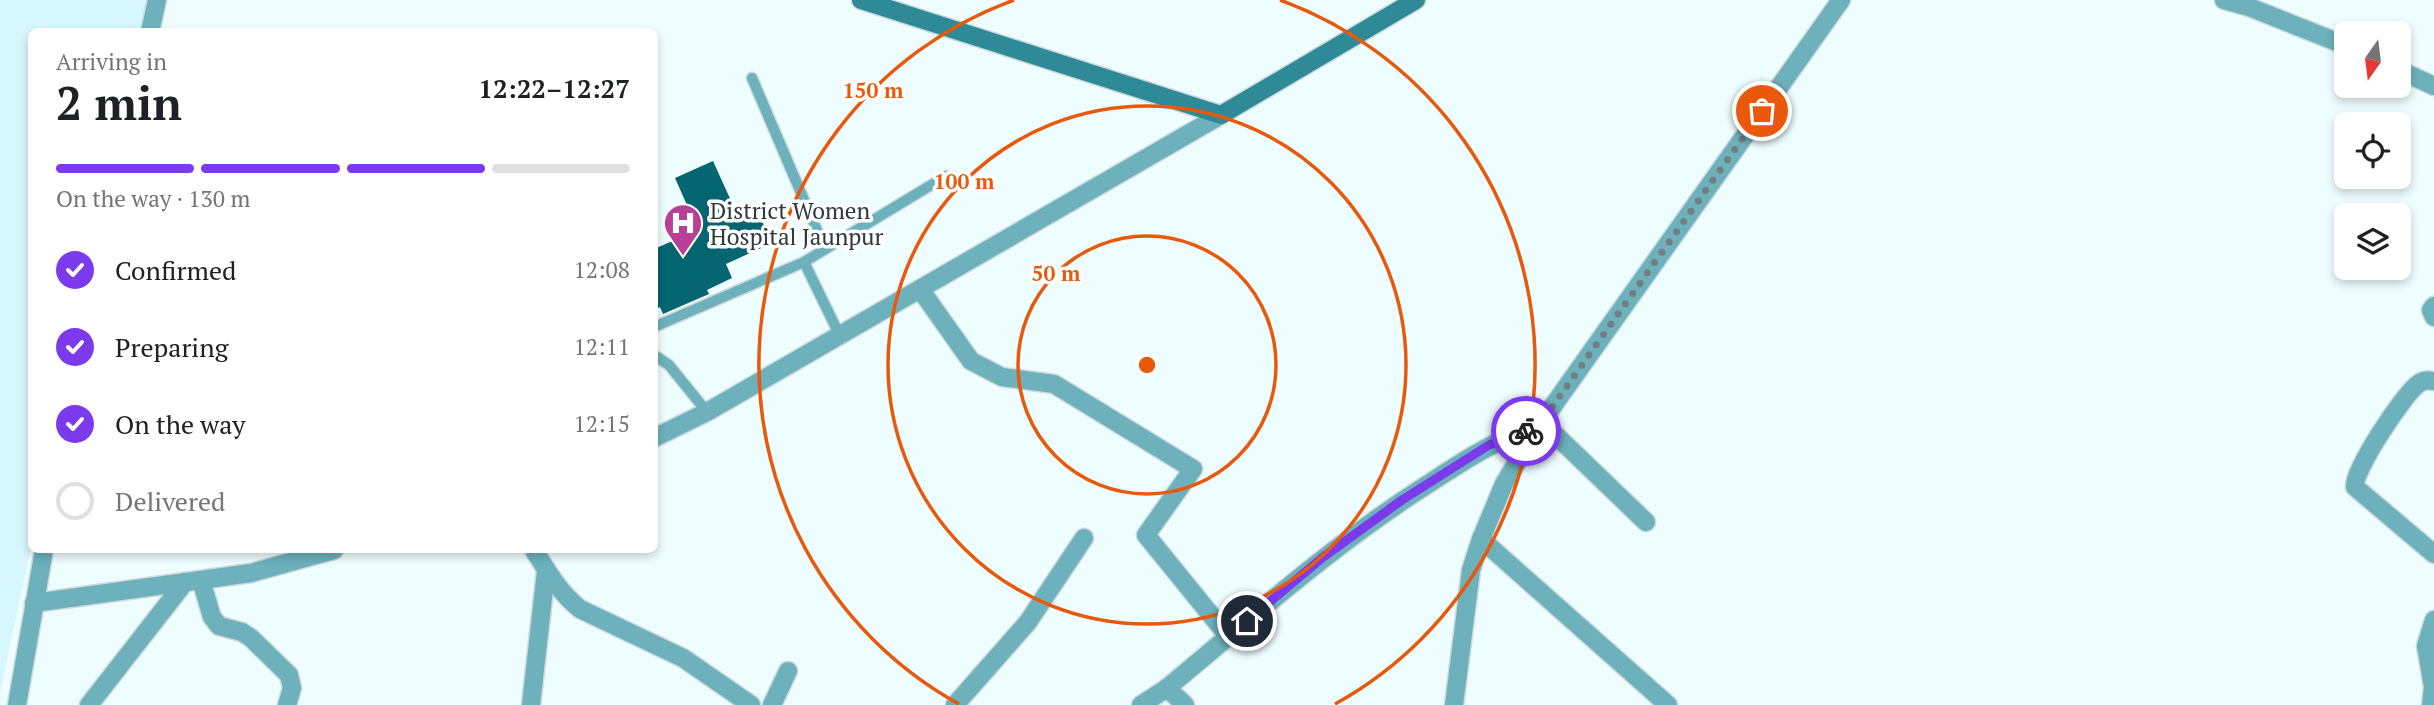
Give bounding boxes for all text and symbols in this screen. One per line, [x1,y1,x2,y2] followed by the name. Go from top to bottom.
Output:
[2334,21,2412,98] north arrow
[2334,21,2411,280] map controls
[56,46,167,77] text: Arriving in
[478,71,630,105] text: 12:22–12:27
[56,72,182,133] text: 2 min
[843,76,904,104] text: 150 m
[1732,81,1792,141] pin
[1743,92,1781,130] icon: bag
[2334,112,2411,189] button: locate
[934,167,995,195] text: 100 m
[56,183,250,214] text: On the way · 130 m
[710,195,884,252] place label: District Women Hospital Jaunpur
[662,202,704,257] hospital icon: District Women Hospital Jaunpur
[2334,203,2411,280] button: layers
[56,251,94,289] icon: check
[115,253,236,287] text: Confirmed
[573,254,630,285] text: 12:08
[1032,259,1081,287] text: 50 m
[56,328,94,366] icon: check
[115,330,228,364] text: Preparing
[573,331,630,362] text: 12:11
[1135,353,1159,377] centre of rings
[1491,396,1561,466] courier
[56,405,94,443] icon: check
[115,407,246,441] text: On the way
[573,408,630,439] text: 12:15
[1507,412,1545,450] icon: bike
[115,484,225,518] text: Delivered
[1217,591,1277,651] pin
[1228,602,1266,640] icon: home

